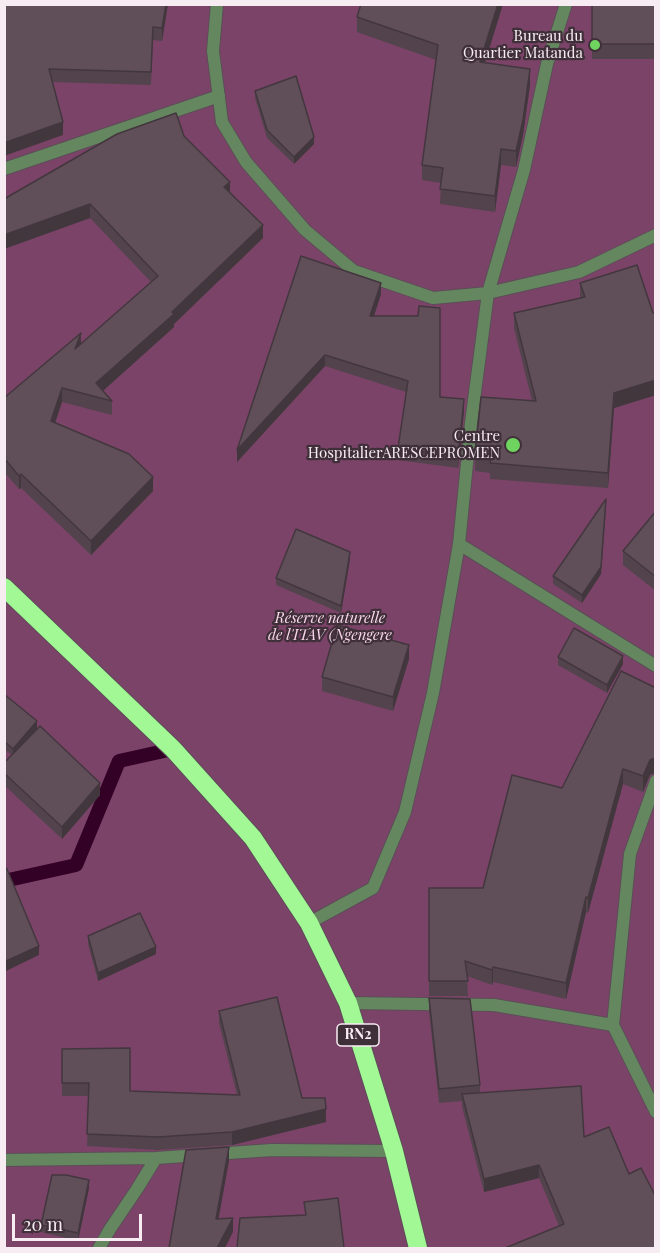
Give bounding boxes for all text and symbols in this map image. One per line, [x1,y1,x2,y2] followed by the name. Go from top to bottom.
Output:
[463,27,583,62] place label: Bureau du Quartier Matanda
[588,38,602,52] marker: Bureau du Quartier Matanda
[308,427,500,462] place label: Centre HospitalierARESCEPROMEN
[504,436,522,454] marker: Centre HospitalierARESCEPROMEN
[268,609,392,644] park label: Réserve naturelle de l'ITAV (Ngengere
[337,1024,379,1046] road number: RN2
[15,1202,146,1240] scale bar
[23,1212,63,1236] text: 20 m

